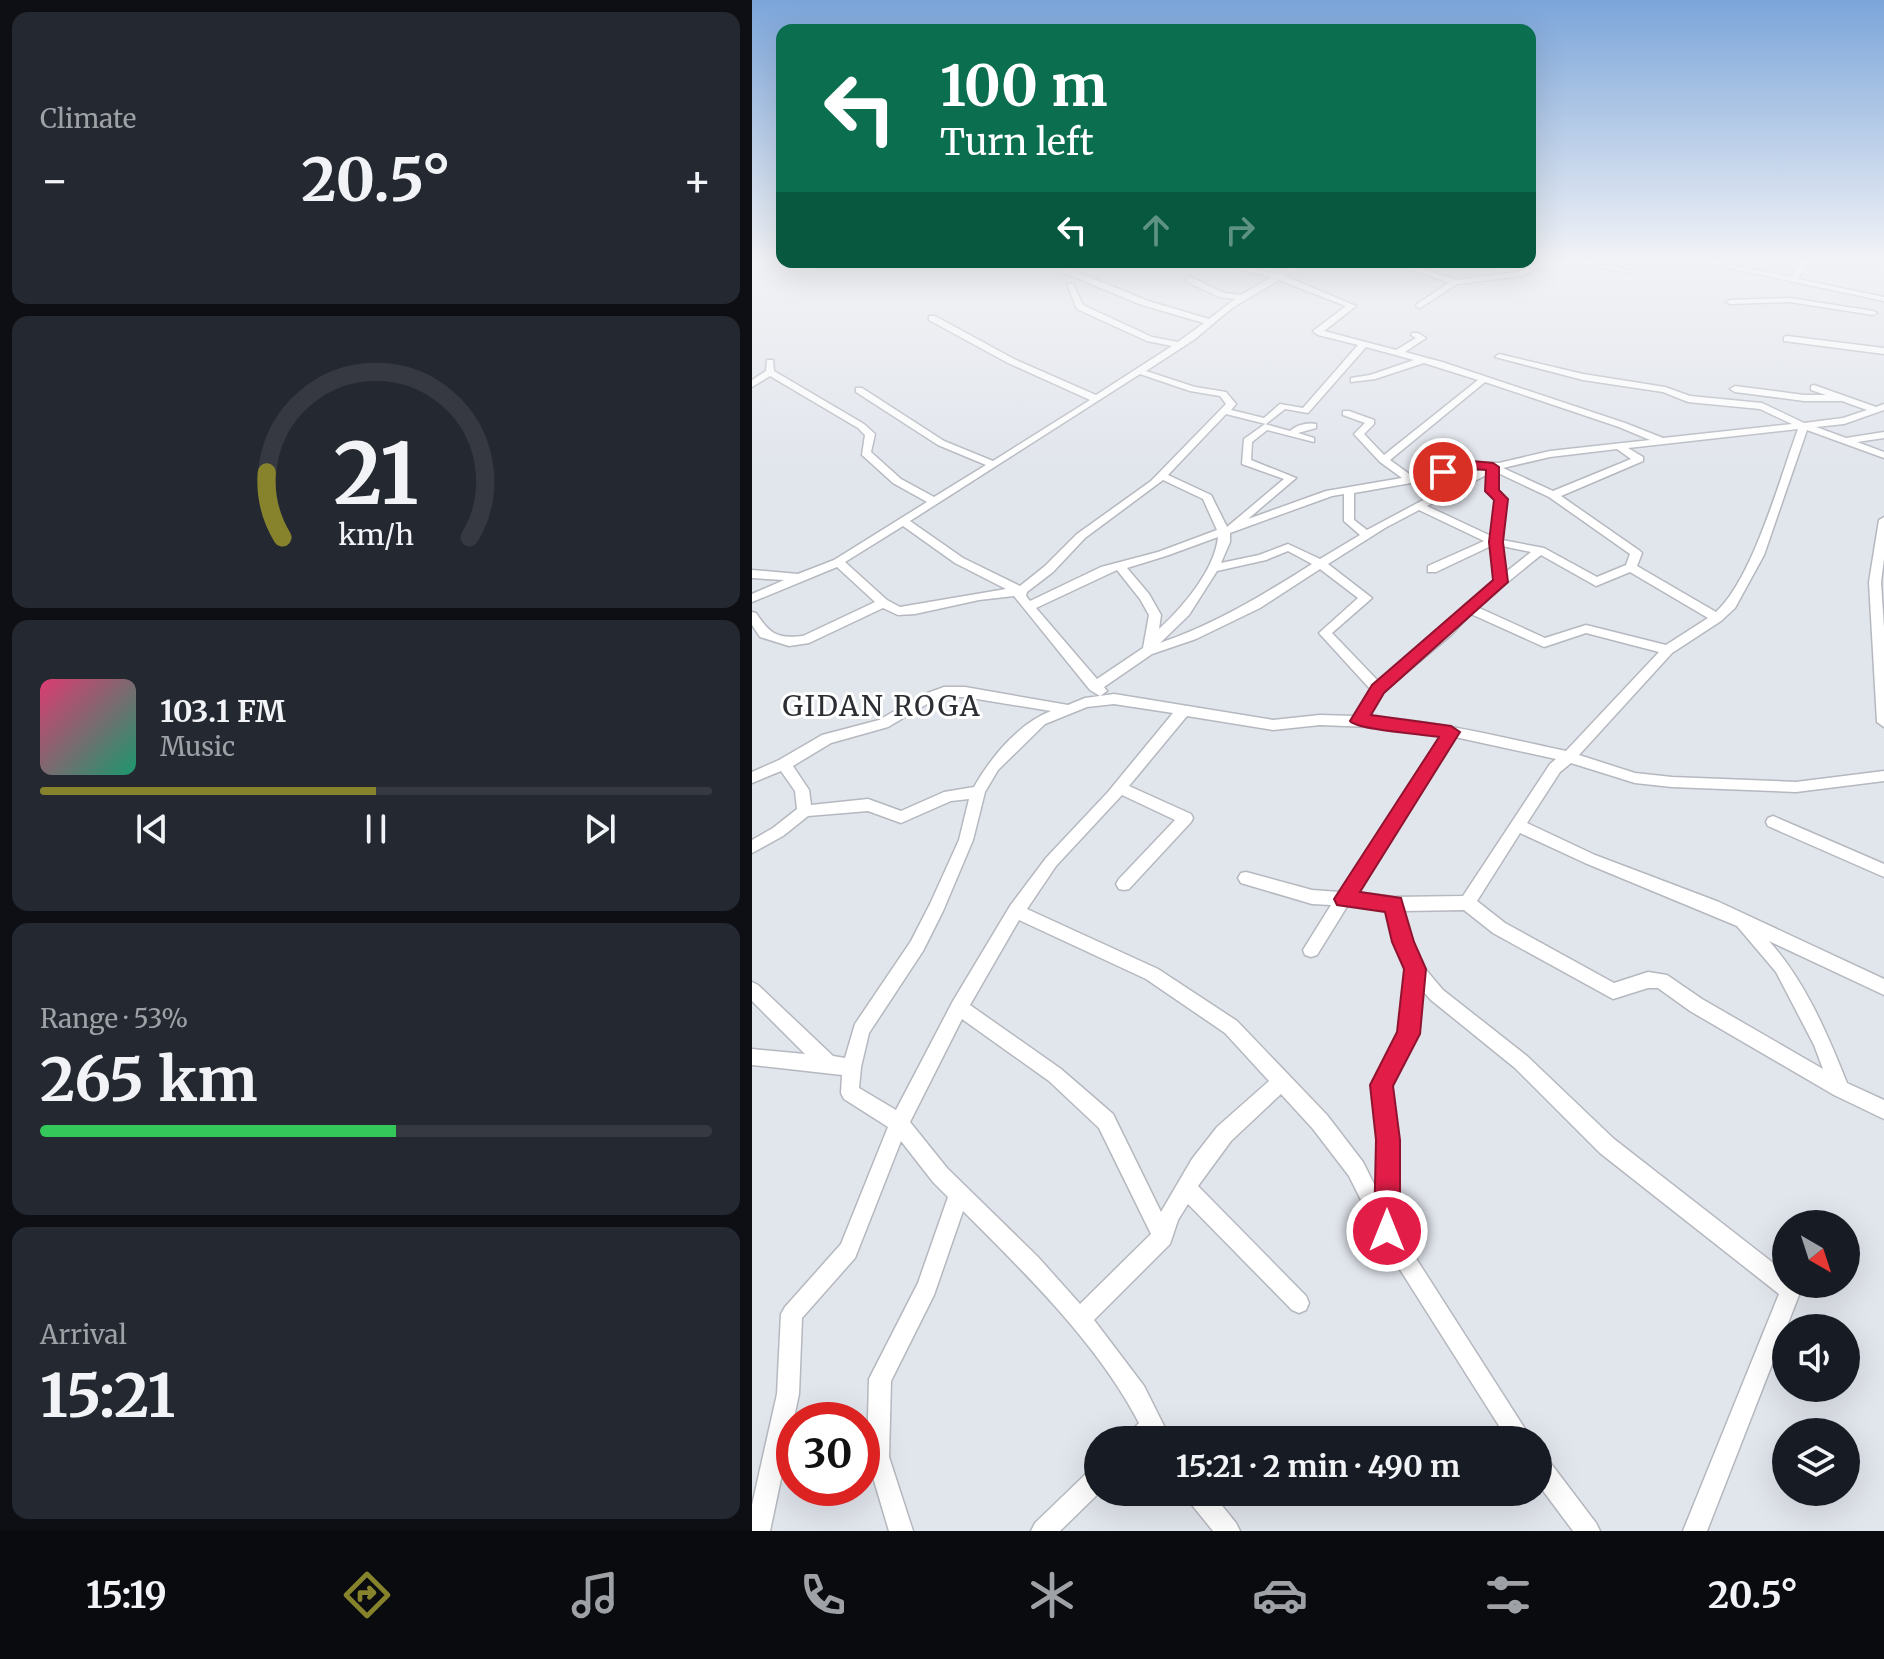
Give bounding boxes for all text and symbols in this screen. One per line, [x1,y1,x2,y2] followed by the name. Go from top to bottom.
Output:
[940,51,1108,121] text: 100 m
[808,56,912,160] icon: left
[40,102,136,135] text: Climate
[940,120,1094,165] text: Turn left
[301,142,451,217] text: 20.5°
[40,153,69,208] text: −
[683,153,712,208] text: +
[1050,208,1094,252] icon: left
[1134,208,1178,252] icon: ahead
[1218,208,1262,252] icon: right
[333,421,419,526] text: 21
[1409,438,1477,506] pin
[1421,450,1465,494] icon: arrive
[338,517,414,553] text: km/h
[782,688,982,724] district label: GIDAN ROGA
[160,692,286,730] text: 103.1 FM
[160,730,235,763] text: Music
[130,807,174,851] icon: previous
[354,807,398,851] icon: pause
[578,807,622,851] icon: next
[40,1002,188,1035] text: Range · 53%
[40,1042,258,1117] text: 265 km
[1345,1189,1429,1273] position arrow
[1772,1210,1860,1298] north arrow
[1772,1210,1860,1506] map controls
[1772,1314,1860,1402] button: sound
[40,1318,127,1351] text: Arrival
[40,1358,175,1433] text: 15:21
[776,1402,880,1506] speed limit sign: 30
[1772,1418,1860,1506] button: layers
[1176,1447,1460,1485] text: 15:21 · 2 min · 490 m
[339,1567,395,1623] icon: directions
[567,1567,623,1623] icon: music
[795,1567,851,1623] icon: phone
[1024,1567,1080,1623] icon: climate
[1252,1567,1308,1623] icon: car
[1480,1567,1536,1623] icon: filters
[86,1573,167,1618] text: 15:19
[1708,1573,1798,1618] text: 20.5°

